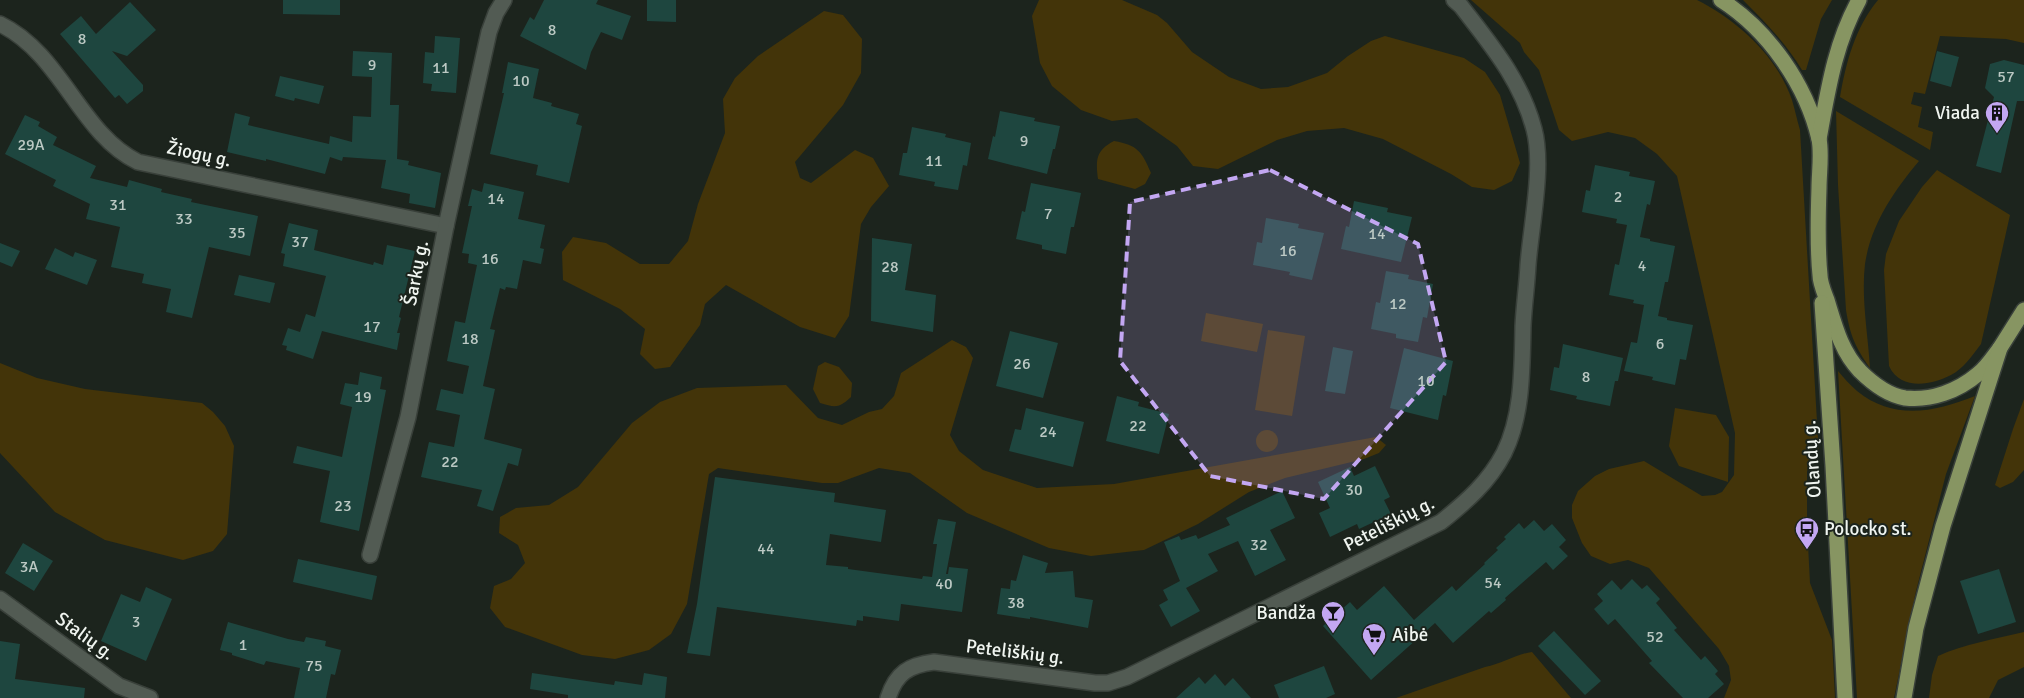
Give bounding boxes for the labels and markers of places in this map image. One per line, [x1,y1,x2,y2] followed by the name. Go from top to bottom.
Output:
[1984,100,2010,134] building icon: Viada
[1935,101,1980,125] place label: Viada
[1794,516,1820,550] bus stop icon: Polocko st.
[1824,517,1912,541] place label: Polocko st.
[1320,600,1346,634] bar icon: Bandža
[1256,601,1316,625] place label: Bandža
[1361,622,1387,656] supermarket icon: Aibė
[1392,623,1428,647] place label: Aibė

